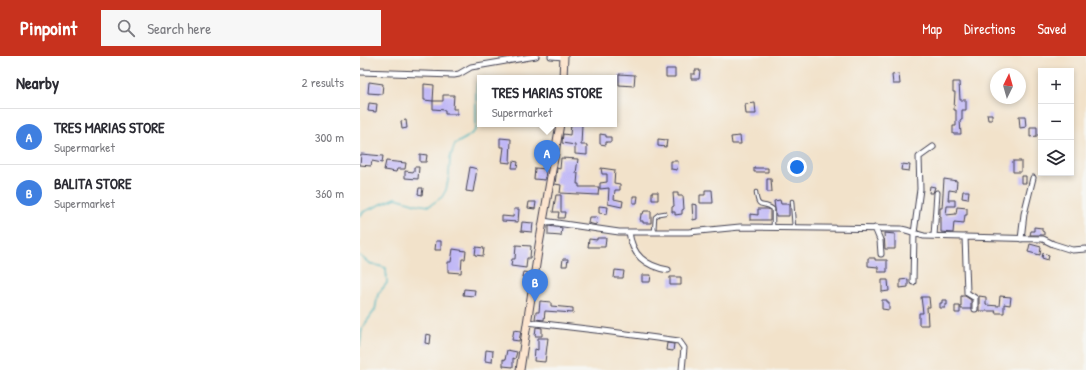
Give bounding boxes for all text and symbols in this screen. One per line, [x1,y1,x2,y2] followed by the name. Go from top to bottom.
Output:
[101,10,381,46] search box
[20,15,77,41] text: Pinpoint
[115,17,137,39] icon: search
[147,18,211,39] text: Search here
[922,19,942,38] text: Map
[964,19,1015,38] text: Directions
[1037,19,1066,38] text: Saved
[990,68,1026,104] north arrow
[1038,68,1074,176] map controls
[1038,68,1074,104] button: +
[16,71,59,94] text: Nearby
[302,73,344,91] text: 2 results
[477,75,617,127] popup
[492,82,602,103] text: TRES MARIAS STORE
[492,103,553,121] text: Supermarket
[1038,104,1074,140] button: −
[54,117,165,138] text: TRES MARIAS STORE
[26,128,32,146] text: A
[315,128,344,146] text: 300 m
[54,138,115,156] text: Supermarket
[534,140,560,173] pin: A
[1038,140,1074,176] button: layers
[787,157,807,177] your location
[54,173,132,194] text: BALITA STORE
[26,184,32,202] text: B
[315,184,344,202] text: 360 m
[54,194,115,212] text: Supermarket
[522,269,548,302] pin: B

